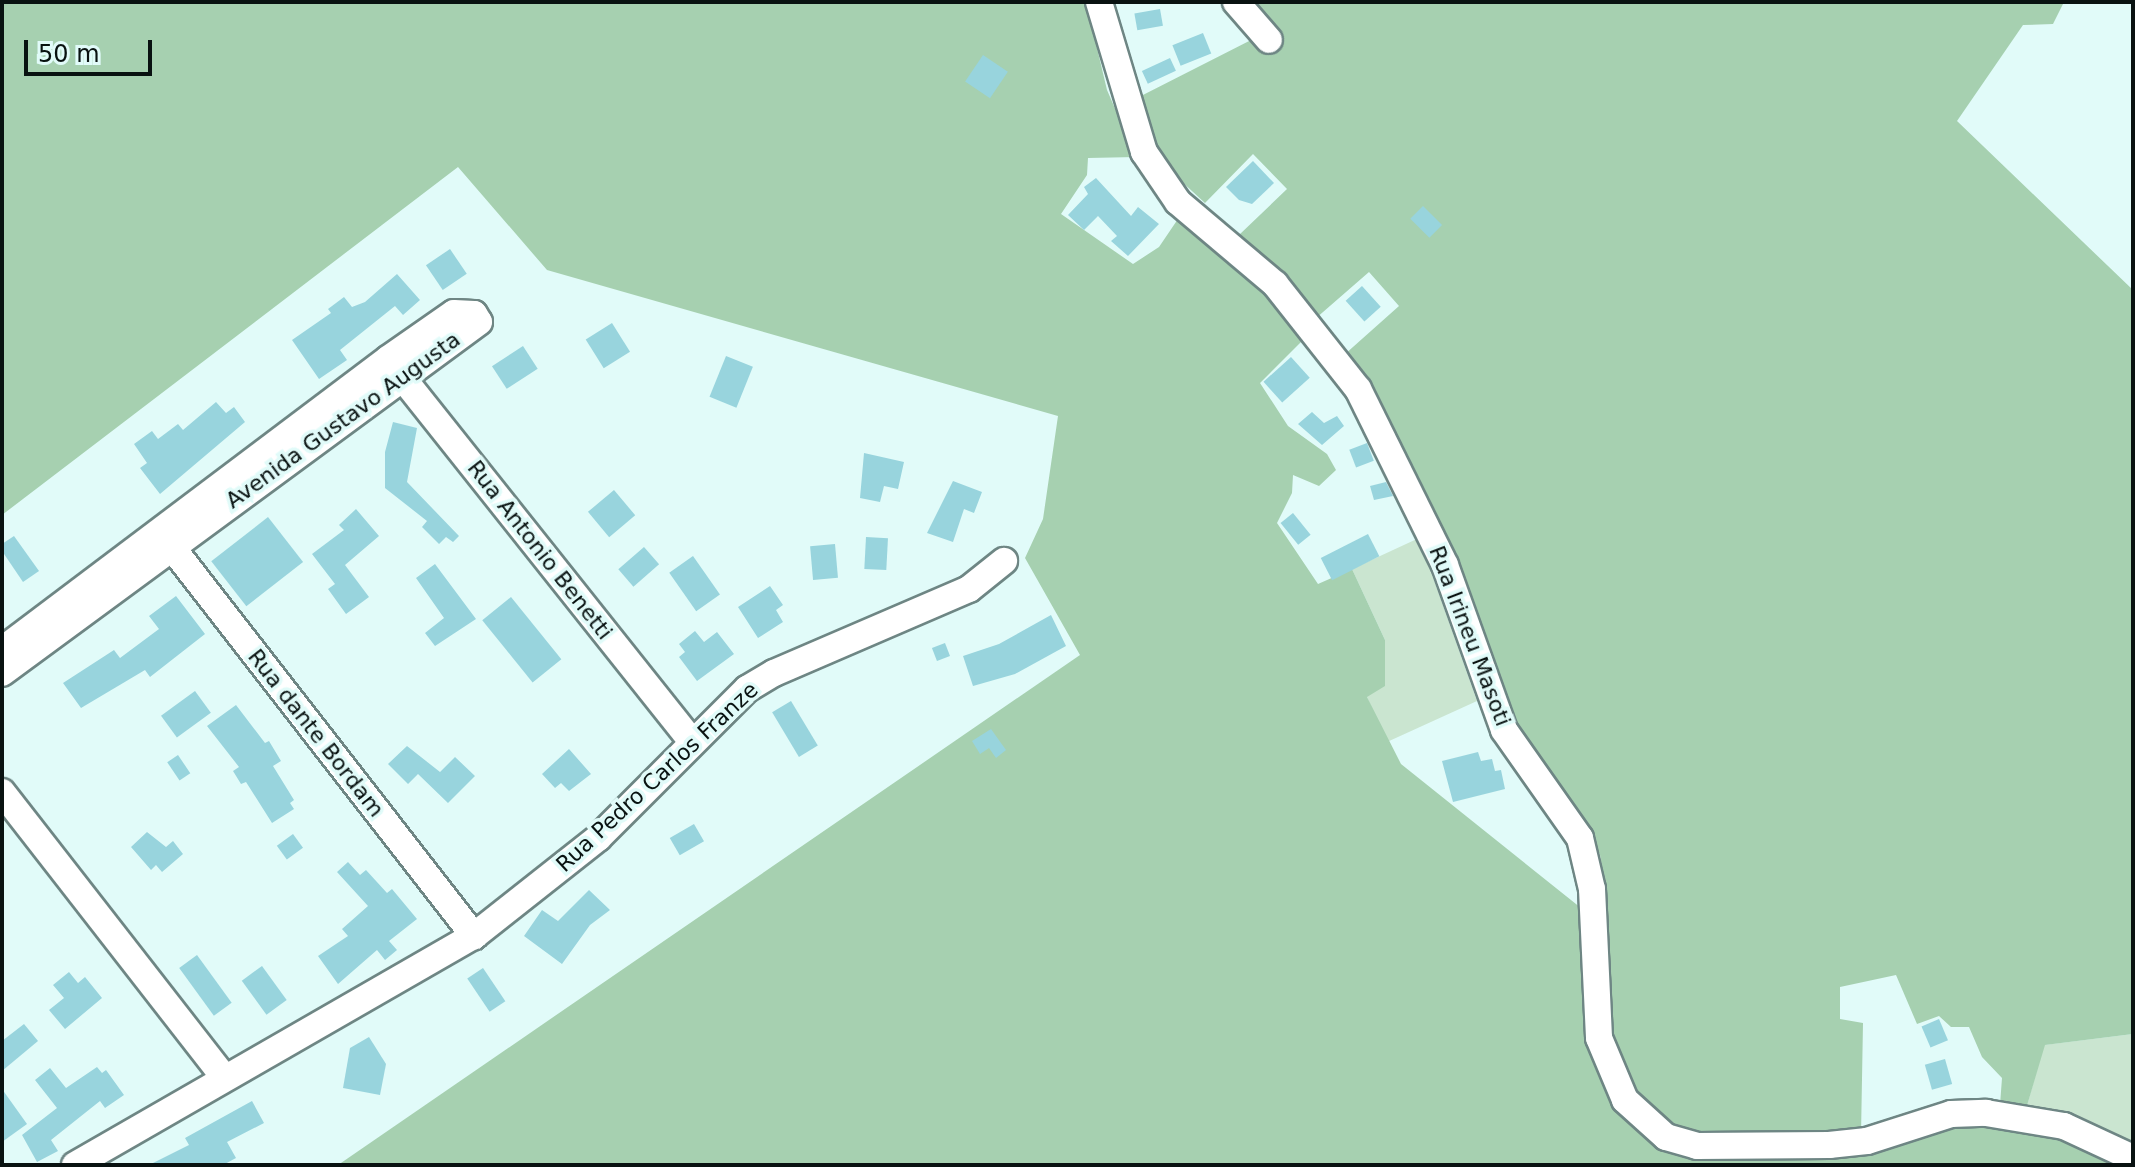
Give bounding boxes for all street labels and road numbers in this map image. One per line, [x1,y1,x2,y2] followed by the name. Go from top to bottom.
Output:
[221,326,465,514] street label: Avenida Gustavo Augusta
[462,455,618,645] street label: Rua Antonio Benetti
[1423,542,1517,730] street label: Rua Irineu Masoti
[242,644,390,822] street label: Rua dante Bordam
[551,677,763,877] street label: Rua Pedro Carlos Franze

